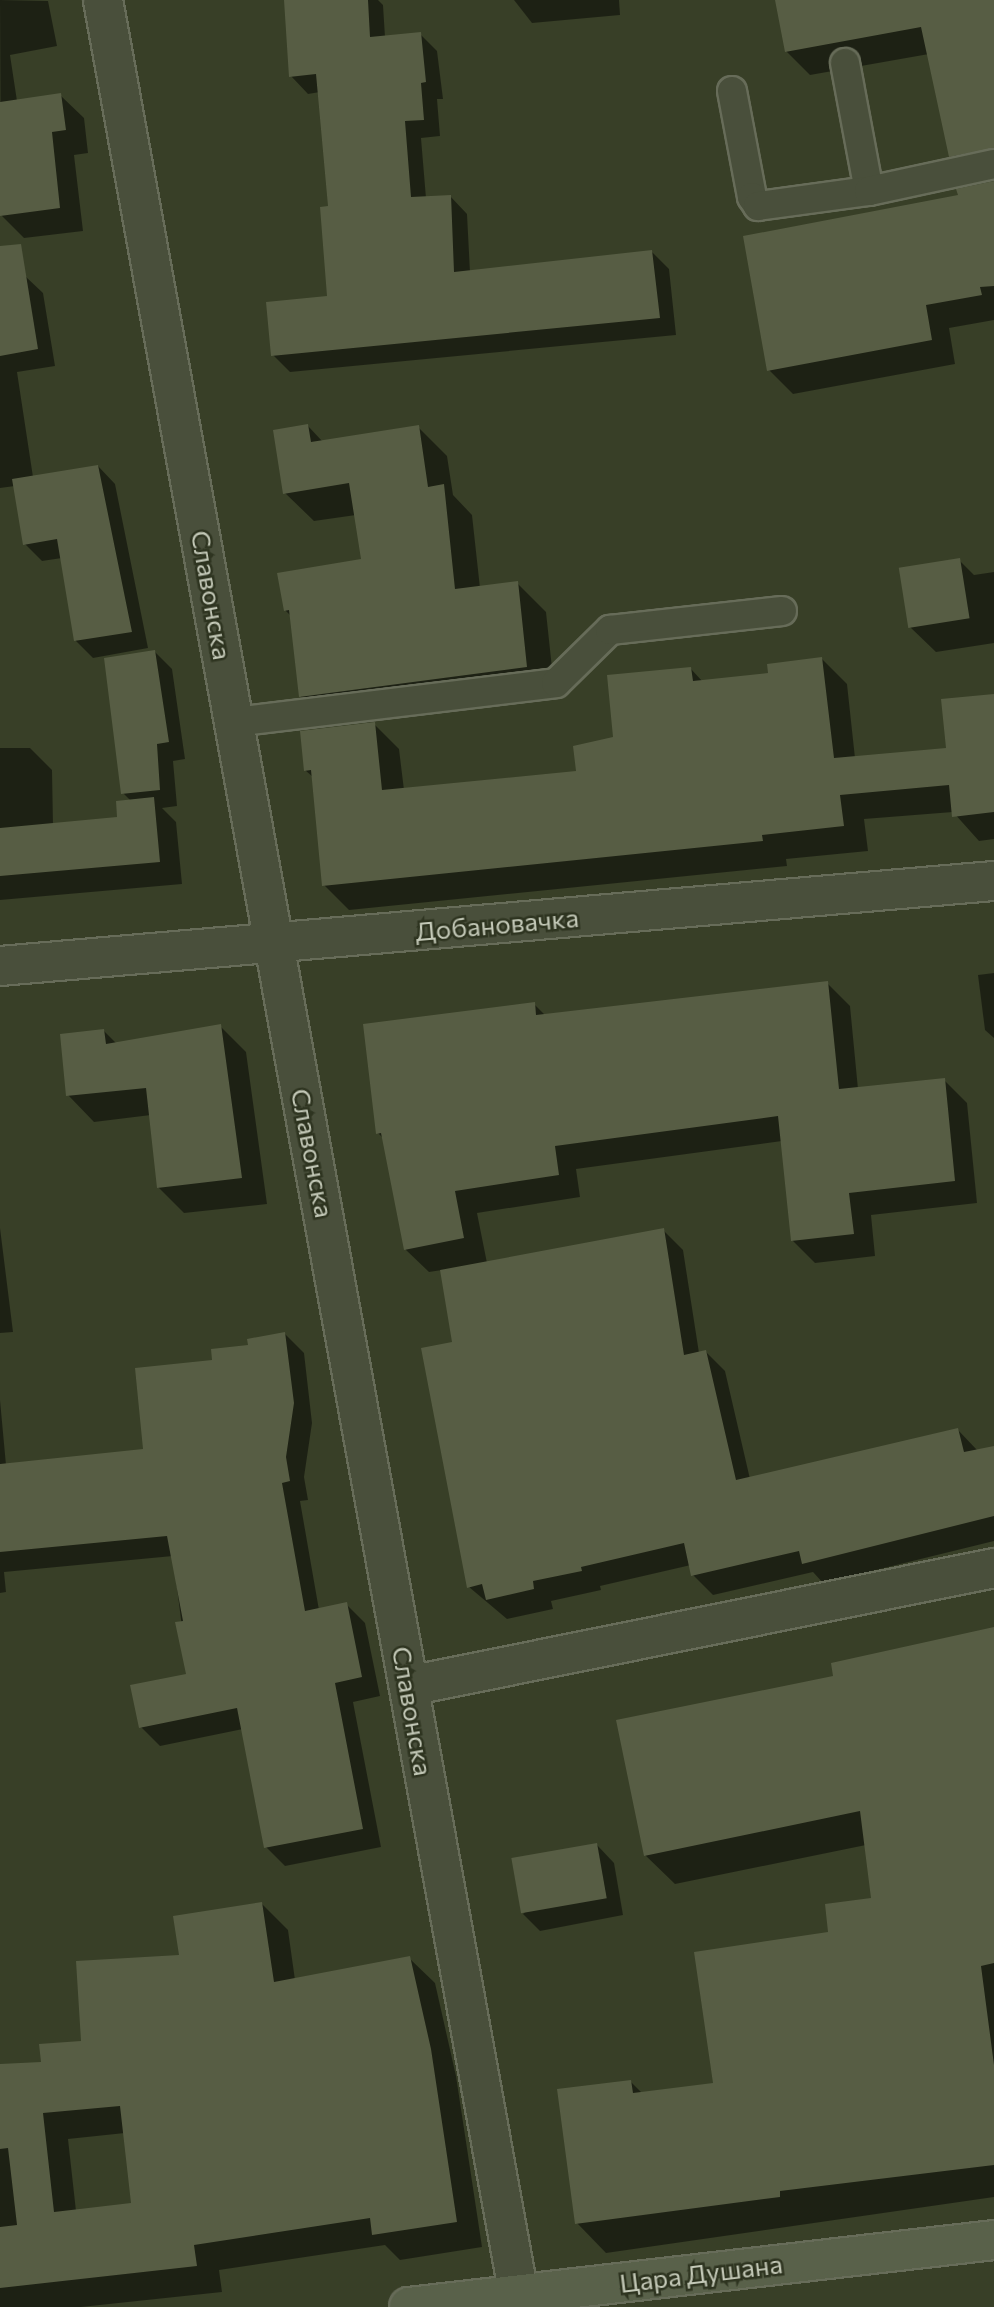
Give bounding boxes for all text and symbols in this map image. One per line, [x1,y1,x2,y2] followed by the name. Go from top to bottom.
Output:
[185,528,239,662] street label: Славонска
[414,901,580,947] street label: Добановачка
[285,1086,341,1220] street label: Славонска
[386,1644,440,1778] street label: Славонска
[618,2248,784,2298] street label: Цара Душана

